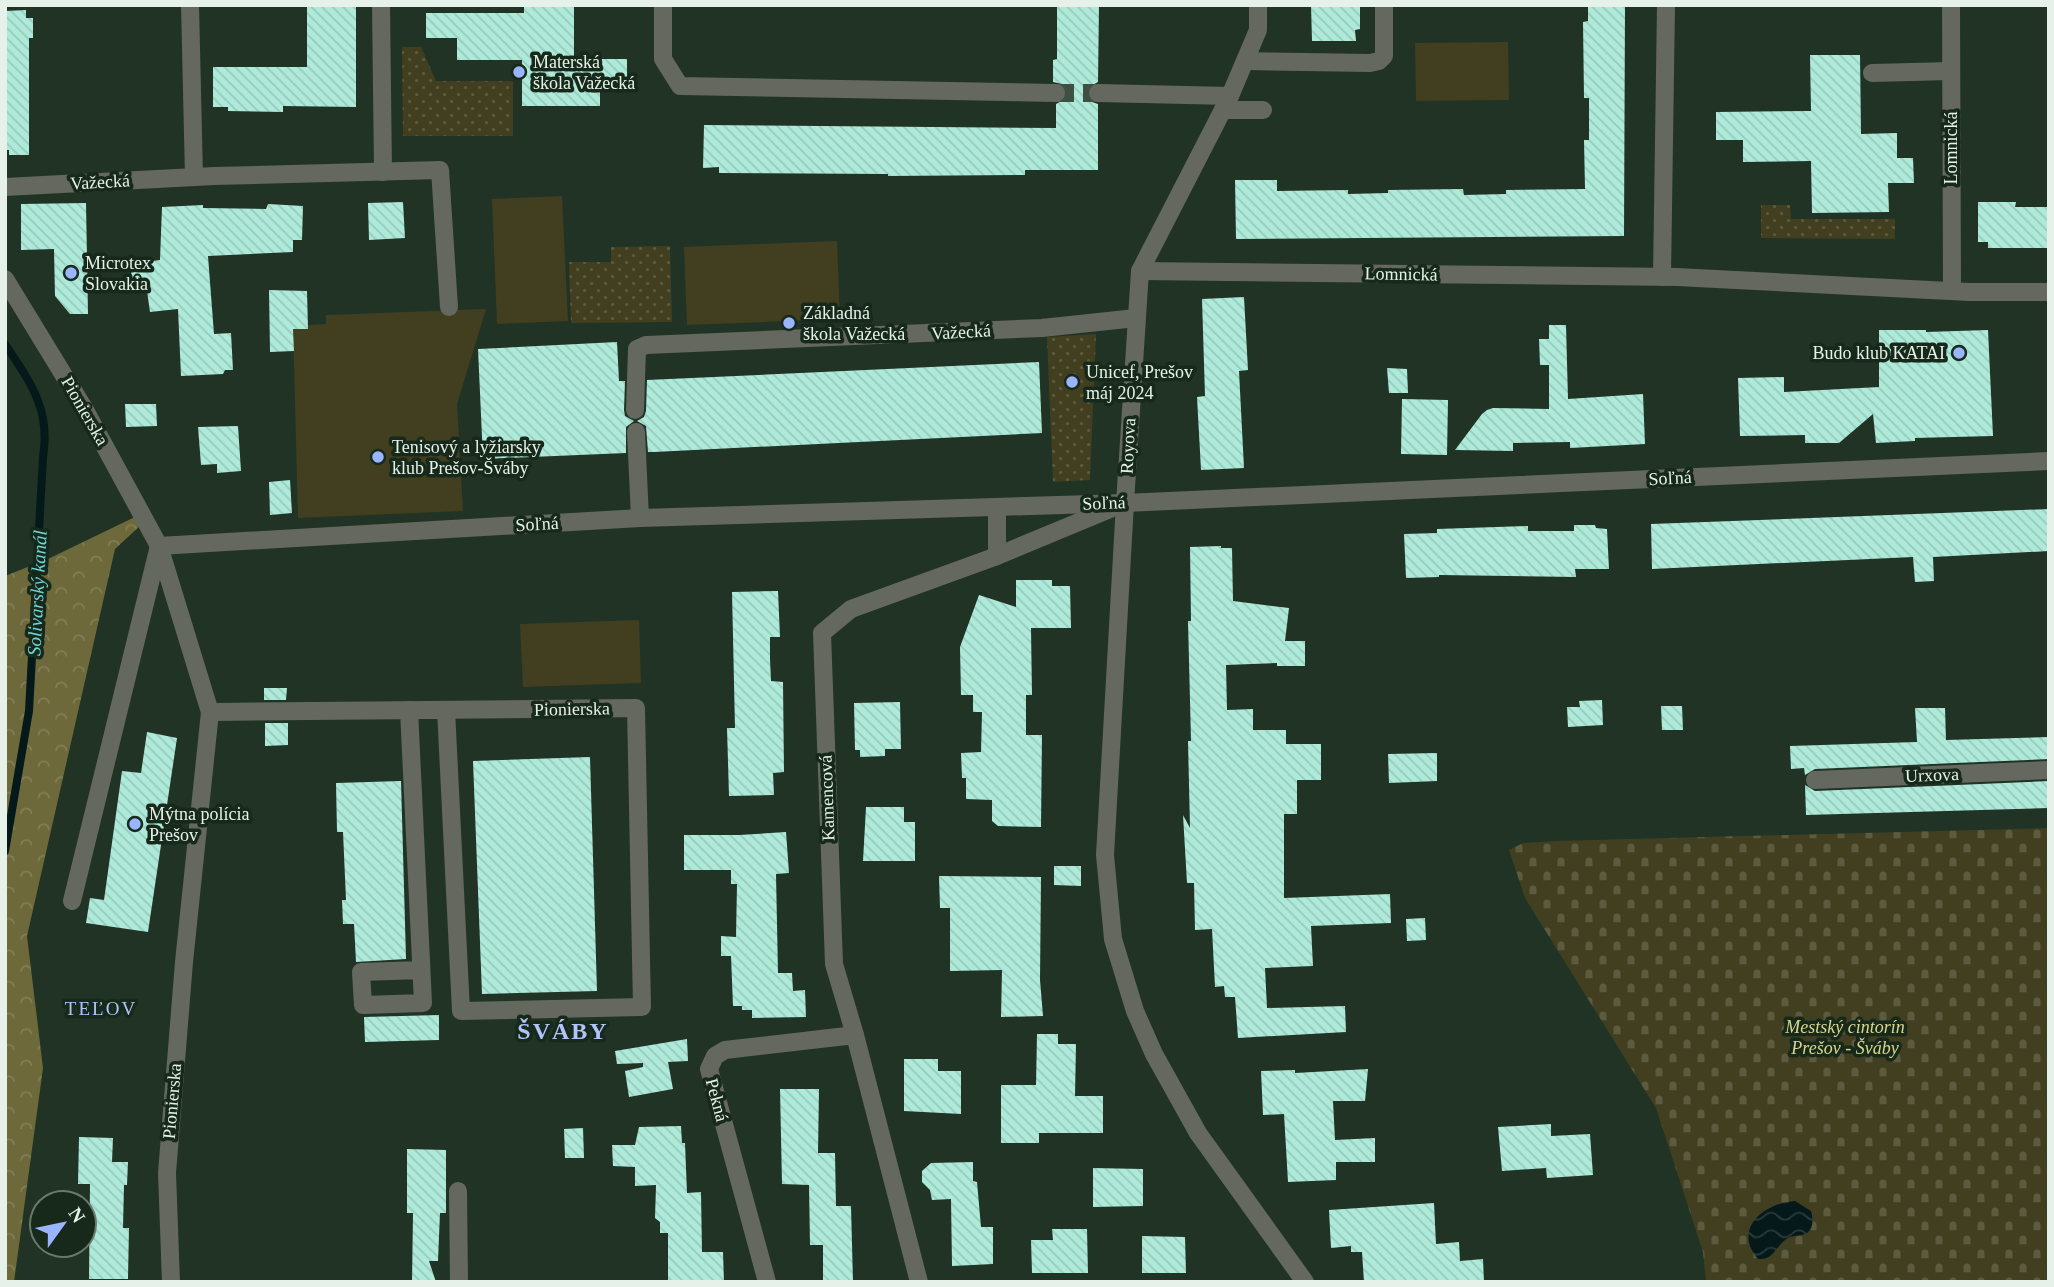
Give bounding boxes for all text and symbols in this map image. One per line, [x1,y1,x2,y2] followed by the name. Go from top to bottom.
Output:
[533,52,635,93] place label: Materská škola Važecká
[511,64,527,80] marker: Materská škola Važecká
[1941,112,1961,184] street label: Lomnická
[70,170,130,194] street label: Važecká
[85,253,151,294] place label: Microtex Slovakia
[1364,263,1438,285] street label: Lomnická
[63,265,79,281] marker: Microtex Slovakia
[803,303,905,344] place label: Základná škola Važecká
[781,315,797,331] marker: Základná škola Važecká
[931,320,991,344] street label: Važecká
[1812,343,1945,363] place label: Budo klub KATAI
[1951,345,1967,361] marker: Budo klub KATAI
[1086,362,1193,403] place label: Unicef, Prešov máj 2024
[57,373,113,449] street label: Pionierska
[1064,374,1080,390] marker: Unicef, Prešov máj 2024
[1117,418,1139,474] street label: Royova
[392,437,541,478] place label: Tenisový a lyžiarsky klub Prešov-Šváby
[370,449,386,465] marker: Tenisový a lyžiarsky klub Prešov-Šváby
[1648,467,1692,489] street label: Soľná
[1082,492,1126,514] street label: Soľná
[515,513,559,535] street label: Soľná
[23,529,51,657] water label: Solivarský kanál
[534,698,610,720] street label: Pionierska
[816,755,838,841] street label: Kamencová
[1905,764,1959,786] street label: Urxova
[149,804,249,845] place label: Mýtna polícia Prešov
[127,816,143,832] marker: Mýtna polícia Prešov
[65,998,137,1019] district label: TEĽOV
[1784,1017,1905,1058] park label: Mestský cintorín Prešov - Šváby
[517,1018,609,1044] district label: ŠVÁBY
[159,1062,185,1140] street label: Pionierska
[702,1076,732,1124] street label: Pekná
[28,1189,98,1259] north arrow
[64,1204,90,1227] text: N

